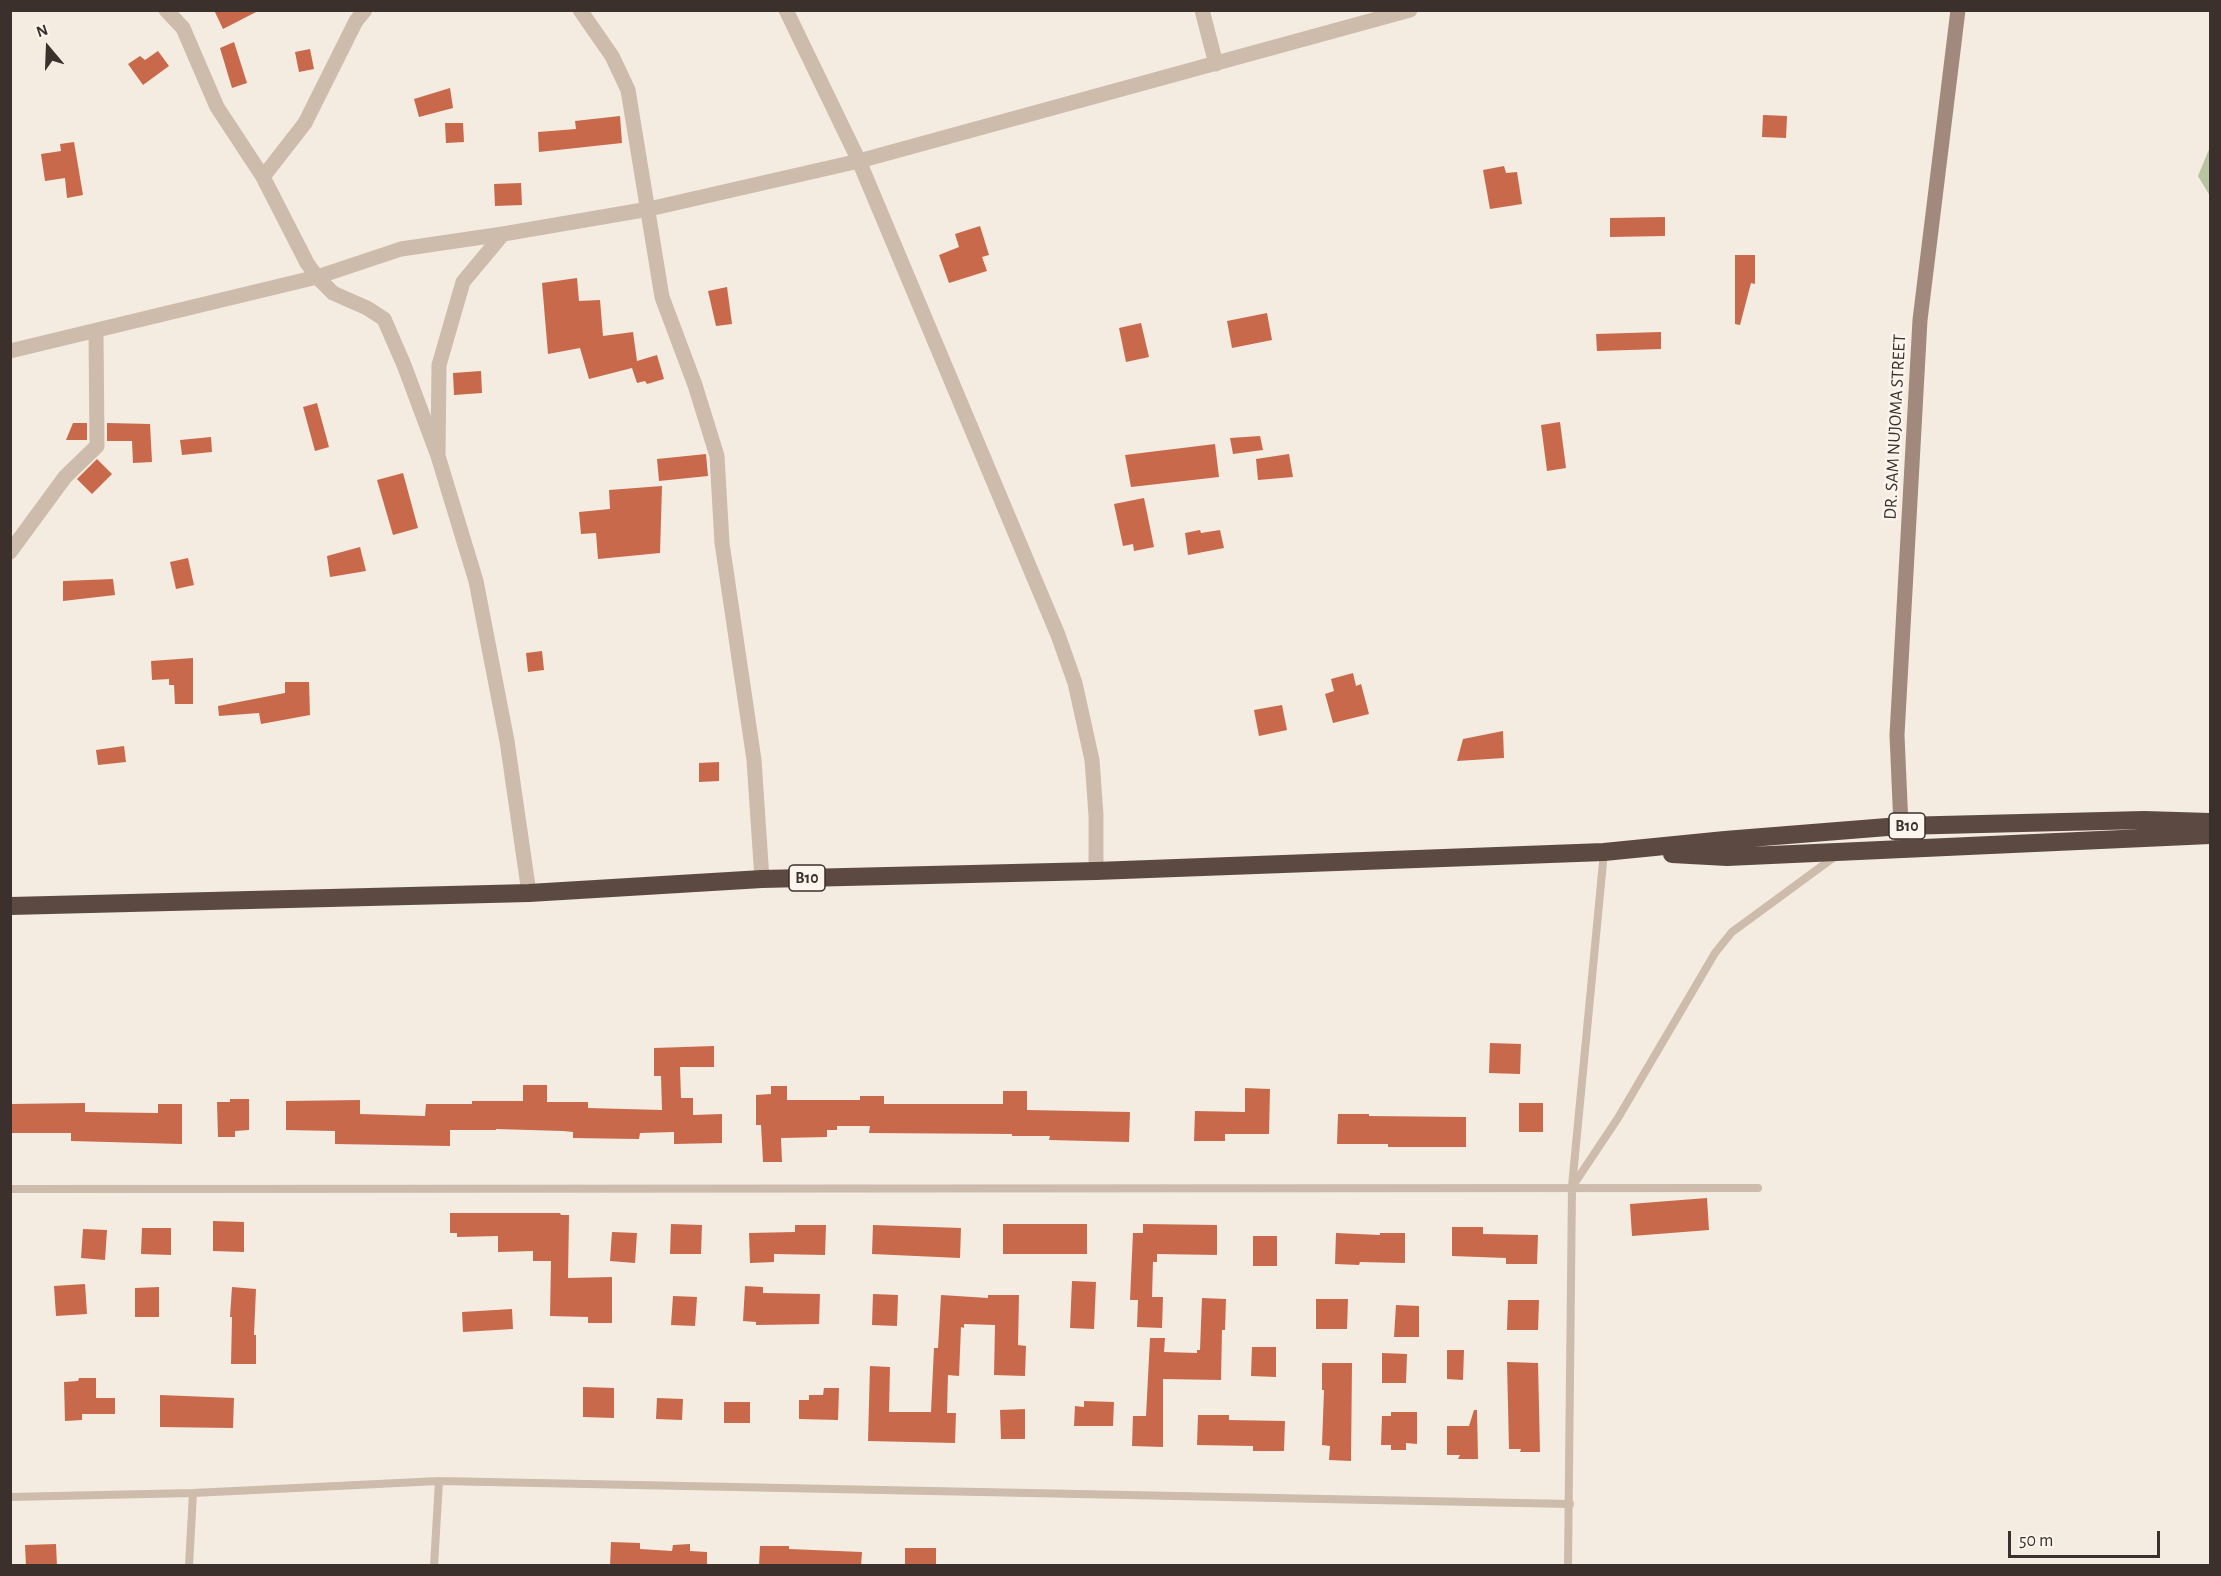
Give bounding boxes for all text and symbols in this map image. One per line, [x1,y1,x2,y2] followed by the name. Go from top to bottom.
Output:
[18,18,78,78] north arrow
[34,22,50,40] text: N
[1879,334,1911,520] street label: DR. SAM NUJOMA STREET
[1889,813,1925,839] road number: B10
[789,865,825,891] road number: B10
[2011,1519,2162,1557] scale bar
[2019,1532,2053,1550] text: 50 m

